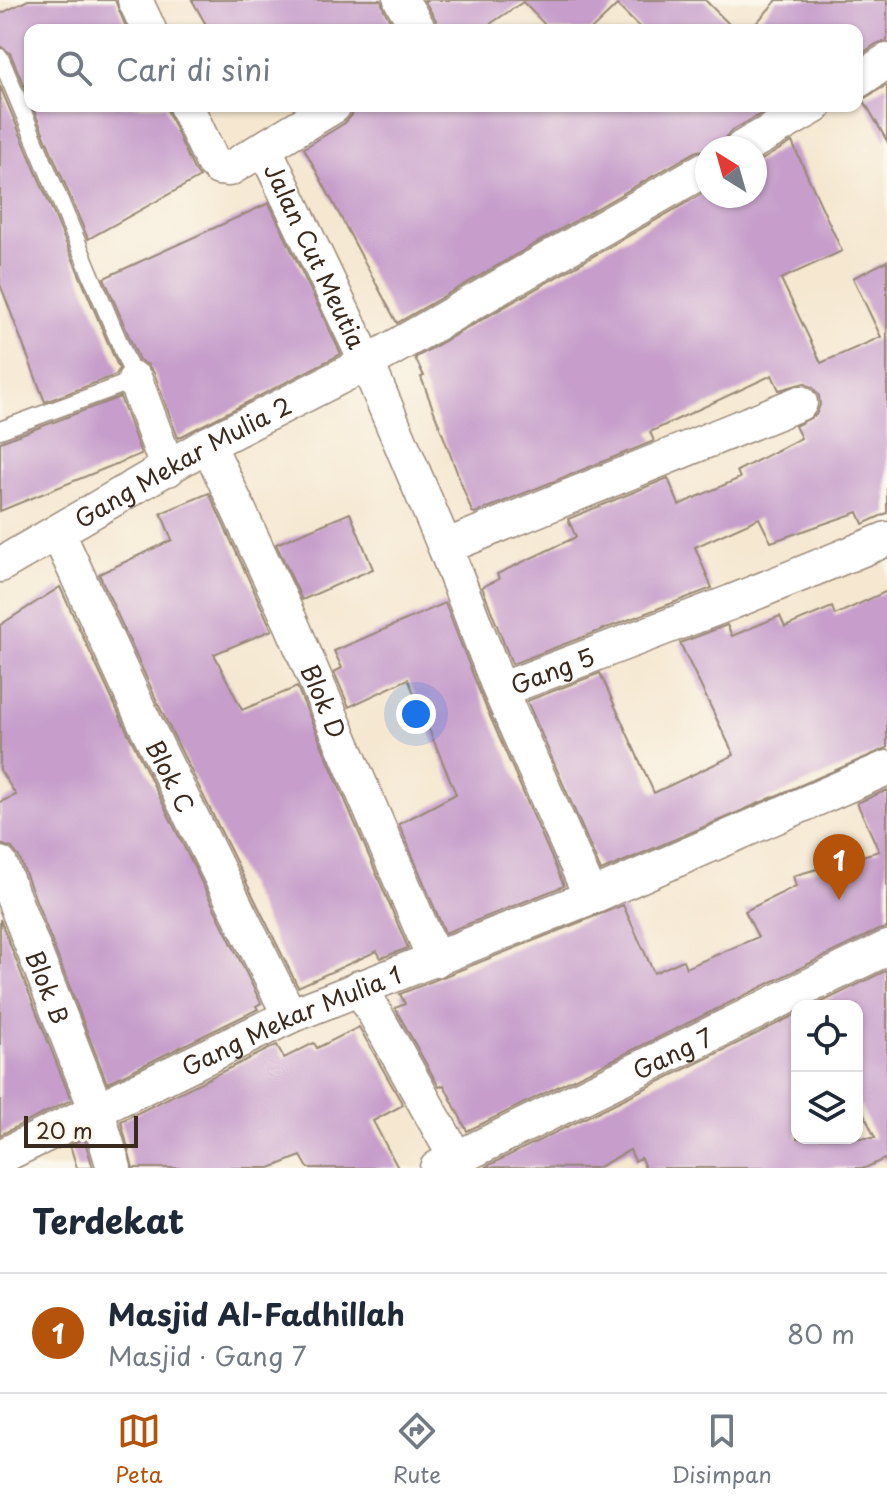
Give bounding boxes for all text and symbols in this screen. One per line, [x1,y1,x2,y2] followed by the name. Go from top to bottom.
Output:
[24,24,863,112] search box
[52,46,96,90] icon: search
[116,46,271,91] text: Cari di sini
[695,136,767,208] north arrow
[256,157,376,355] street label: Jalan Cut Meutia
[67,387,297,536] street label: Gang Mekar Mulia 2
[505,638,599,702] street label: Gang 5
[293,658,356,744] street label: Blok D
[396,694,436,734] your location
[138,733,204,818] street label: Blok C
[813,834,865,900] pin: 1
[18,945,79,1029] street label: Blok B
[175,956,406,1084] street label: Gang Mekar Mulia 1
[791,1000,863,1144] map controls
[791,1000,863,1072] button: locate
[626,1018,719,1088] street label: Gang 7
[791,1072,863,1144] button: layers
[24,1112,138,1148] scale bar
[36,1113,93,1146] text: 20 m
[32,1194,184,1246] text: Terdekat
[108,1291,405,1336] text: Masjid Al-Fadhillah
[52,1314,64,1353] text: 1
[787,1314,855,1353] text: 80 m
[108,1336,307,1375] text: Masjid · Gang 7
[115,1409,162,1490] tab: Peta
[393,1409,441,1490] tab: Rute
[671,1409,772,1490] tab: Disimpan

